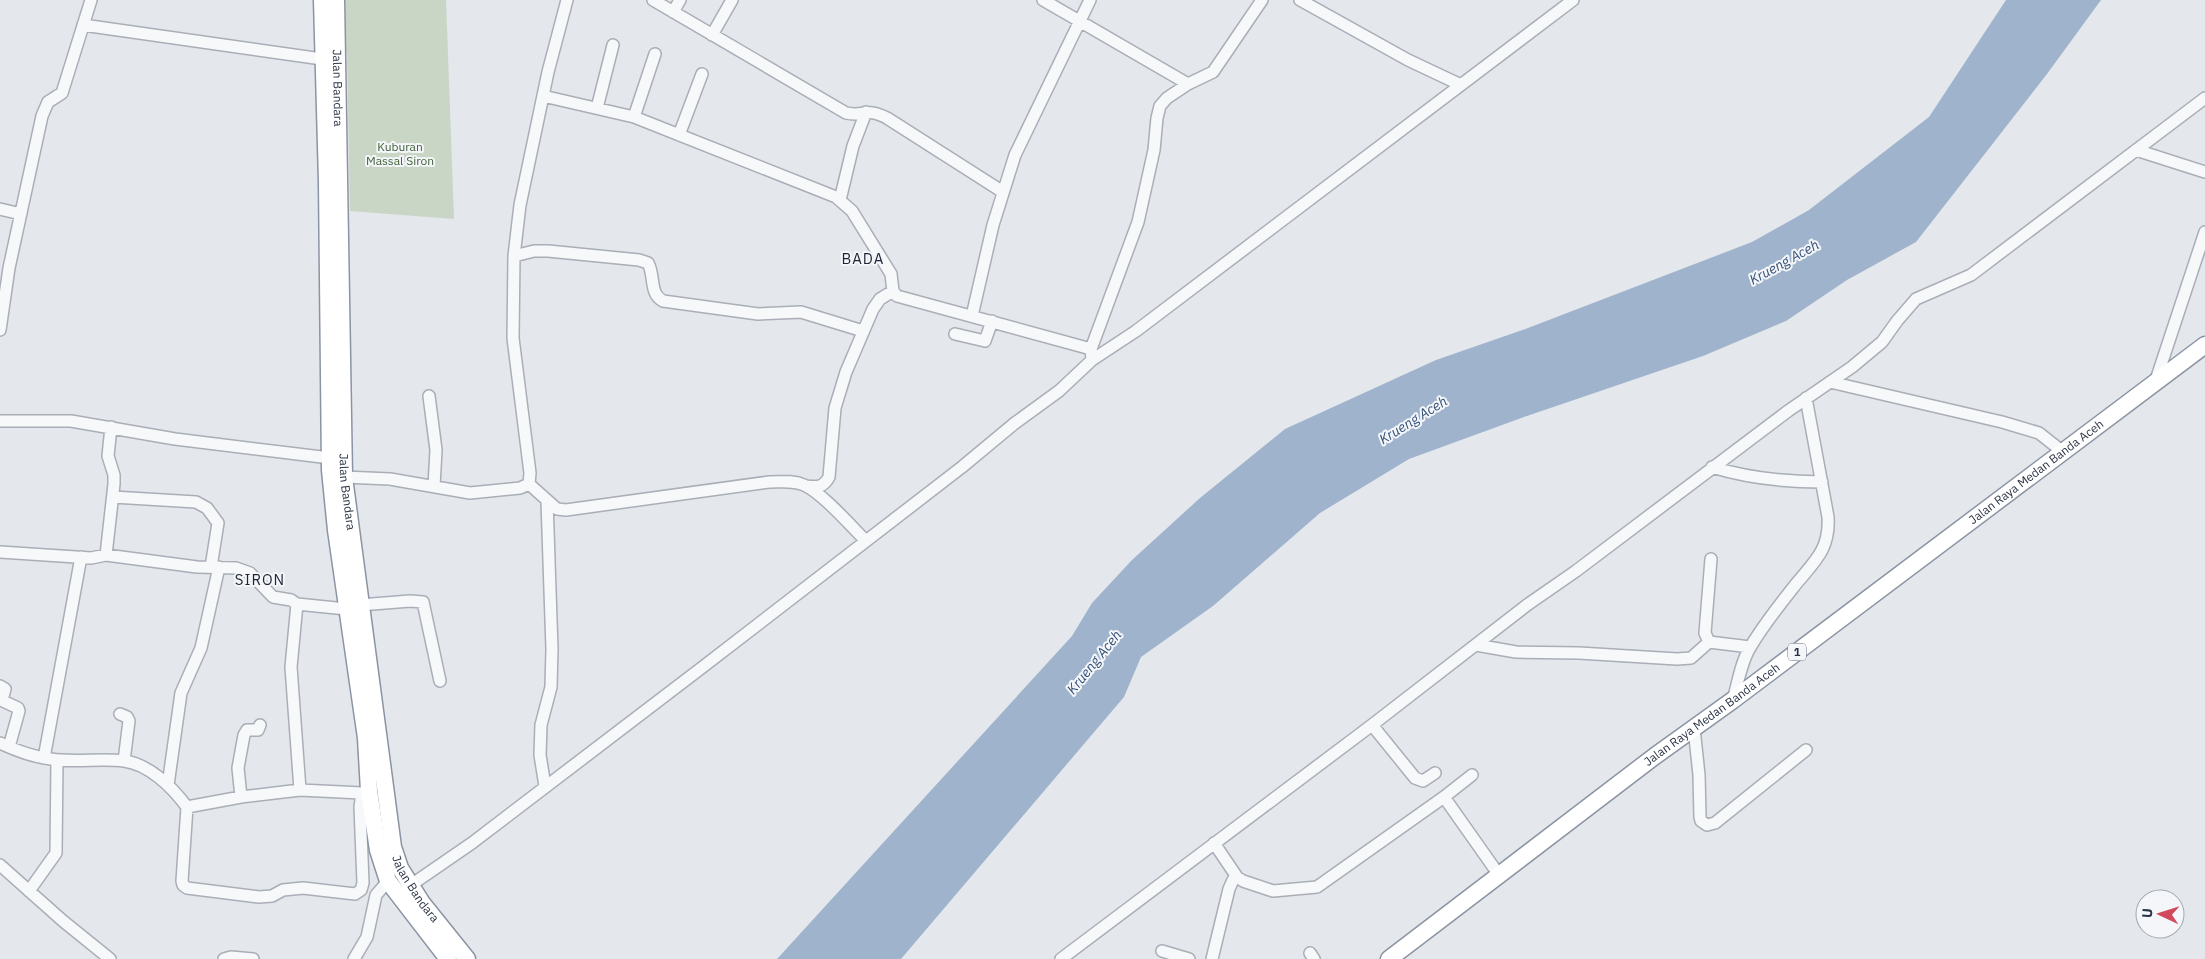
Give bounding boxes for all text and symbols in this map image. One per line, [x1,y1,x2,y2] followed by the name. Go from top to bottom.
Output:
[330,49,346,127] street label: Jalan Bandara
[366,139,434,168] park label: Kuburan Massal Siron
[1746,235,1822,289] water label: Krueng Aceh
[842,249,884,268] district label: BADA
[1376,392,1451,448] water label: Krueng Aceh
[1966,416,2106,527] street label: Jalan Raya Medan Banda Aceh
[337,453,359,532] street label: Jalan Bandara
[235,570,285,589] district label: SIRON
[1063,626,1125,698] water label: Krueng Aceh
[1788,644,1806,660] road number: 1
[1641,659,1783,769] street label: Jalan Raya Medan Banda Aceh
[389,853,443,926] street label: Jalan Bandara
[2135,889,2185,939] north arrow
[2138,908,2156,919] text: U

